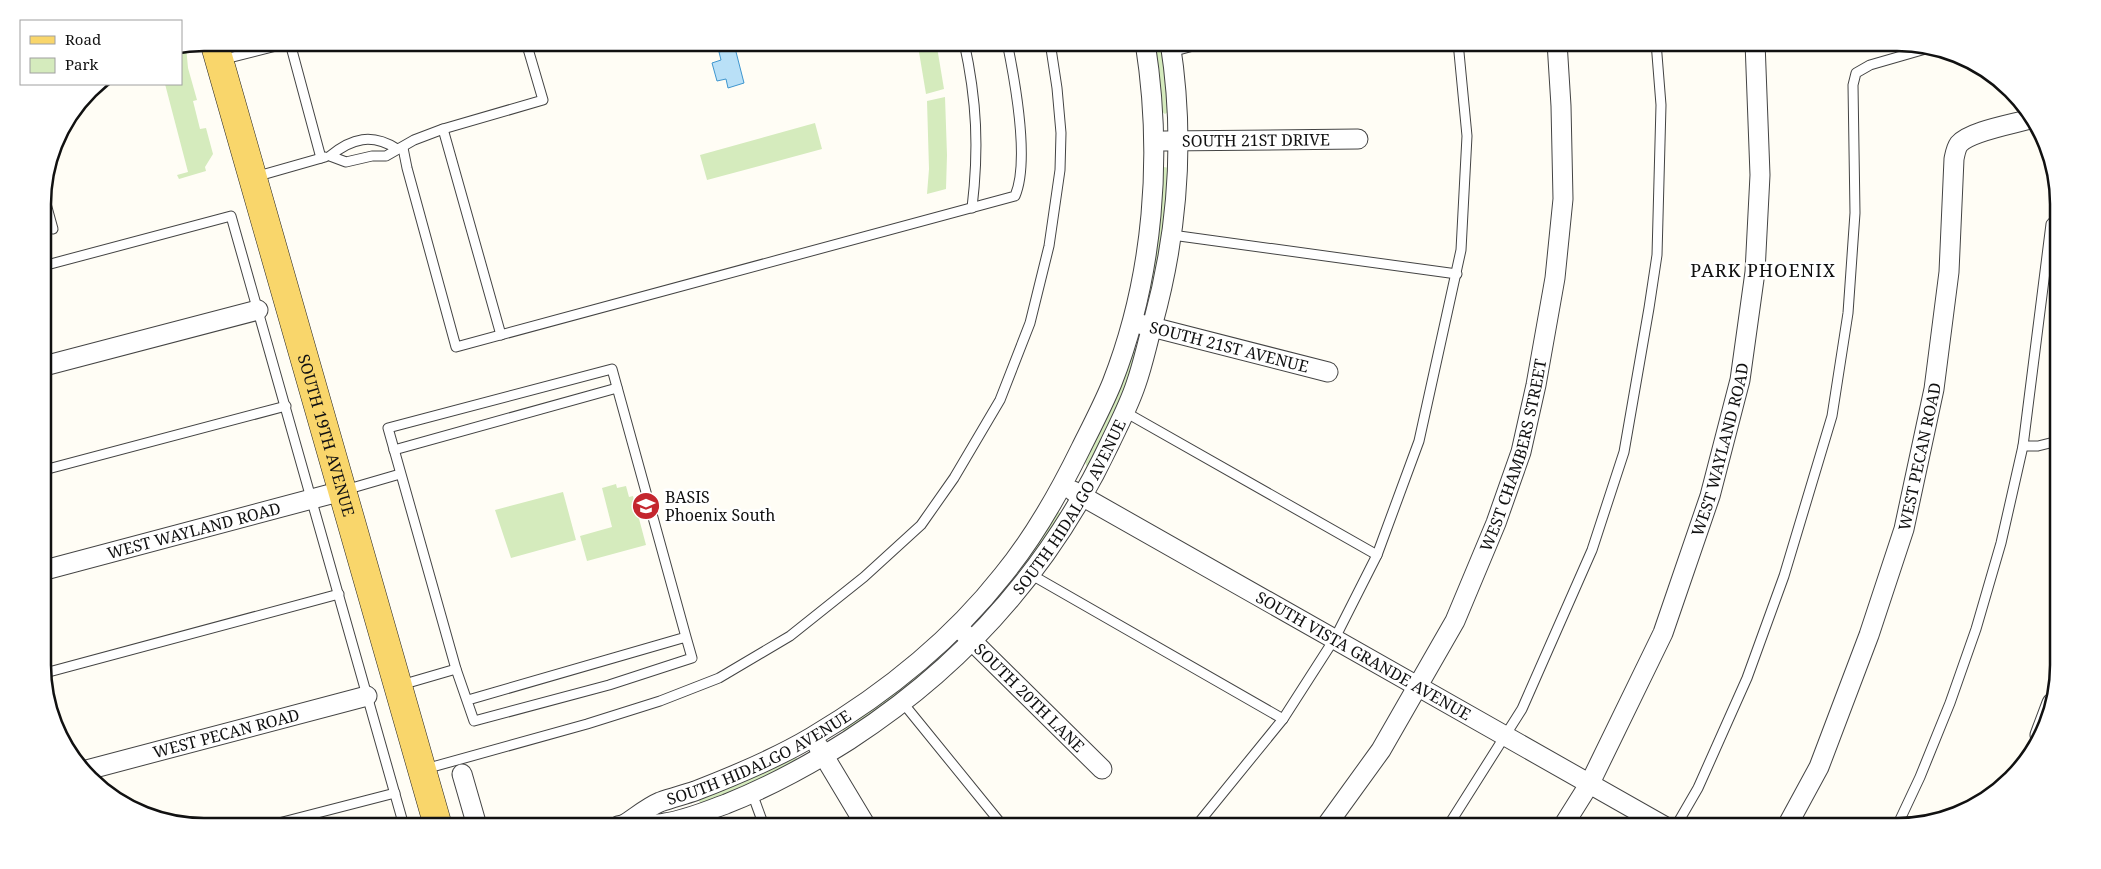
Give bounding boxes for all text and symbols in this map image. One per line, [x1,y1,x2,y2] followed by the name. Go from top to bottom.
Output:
[20,20,182,85] legend
[65,29,101,49] text: Road
[65,54,99,74] text: Park
[1182,128,1330,152] street label: SOUTH 21ST DRIVE
[1690,258,1836,282] district label: PARK PHOENIX
[1147,316,1311,378] street label: SOUTH 21ST AVENUE
[293,352,360,519] street label: SOUTH 19TH AVENUE
[1474,357,1551,555] street label: WEST CHAMBERS STREET
[1686,361,1753,539] street label: WEST WAYLAND ROAD
[1893,381,1946,533] street label: WEST PECAN ROAD
[1008,416,1131,599] street label: SOUTH HIDALGO AVENUE
[665,486,775,526] place label: BASIS Phoenix South
[631,491,661,521] school or university icon: BASIS Phoenix South
[105,497,283,564] street label: WEST WAYLAND ROAD
[1252,586,1475,725] street label: SOUTH VISTA GRANDE AVENUE
[970,638,1090,757] street label: SOUTH 20TH LANE
[150,703,302,763] street label: WEST PECAN ROAD
[664,705,855,810] street label: SOUTH HIDALGO AVENUE

